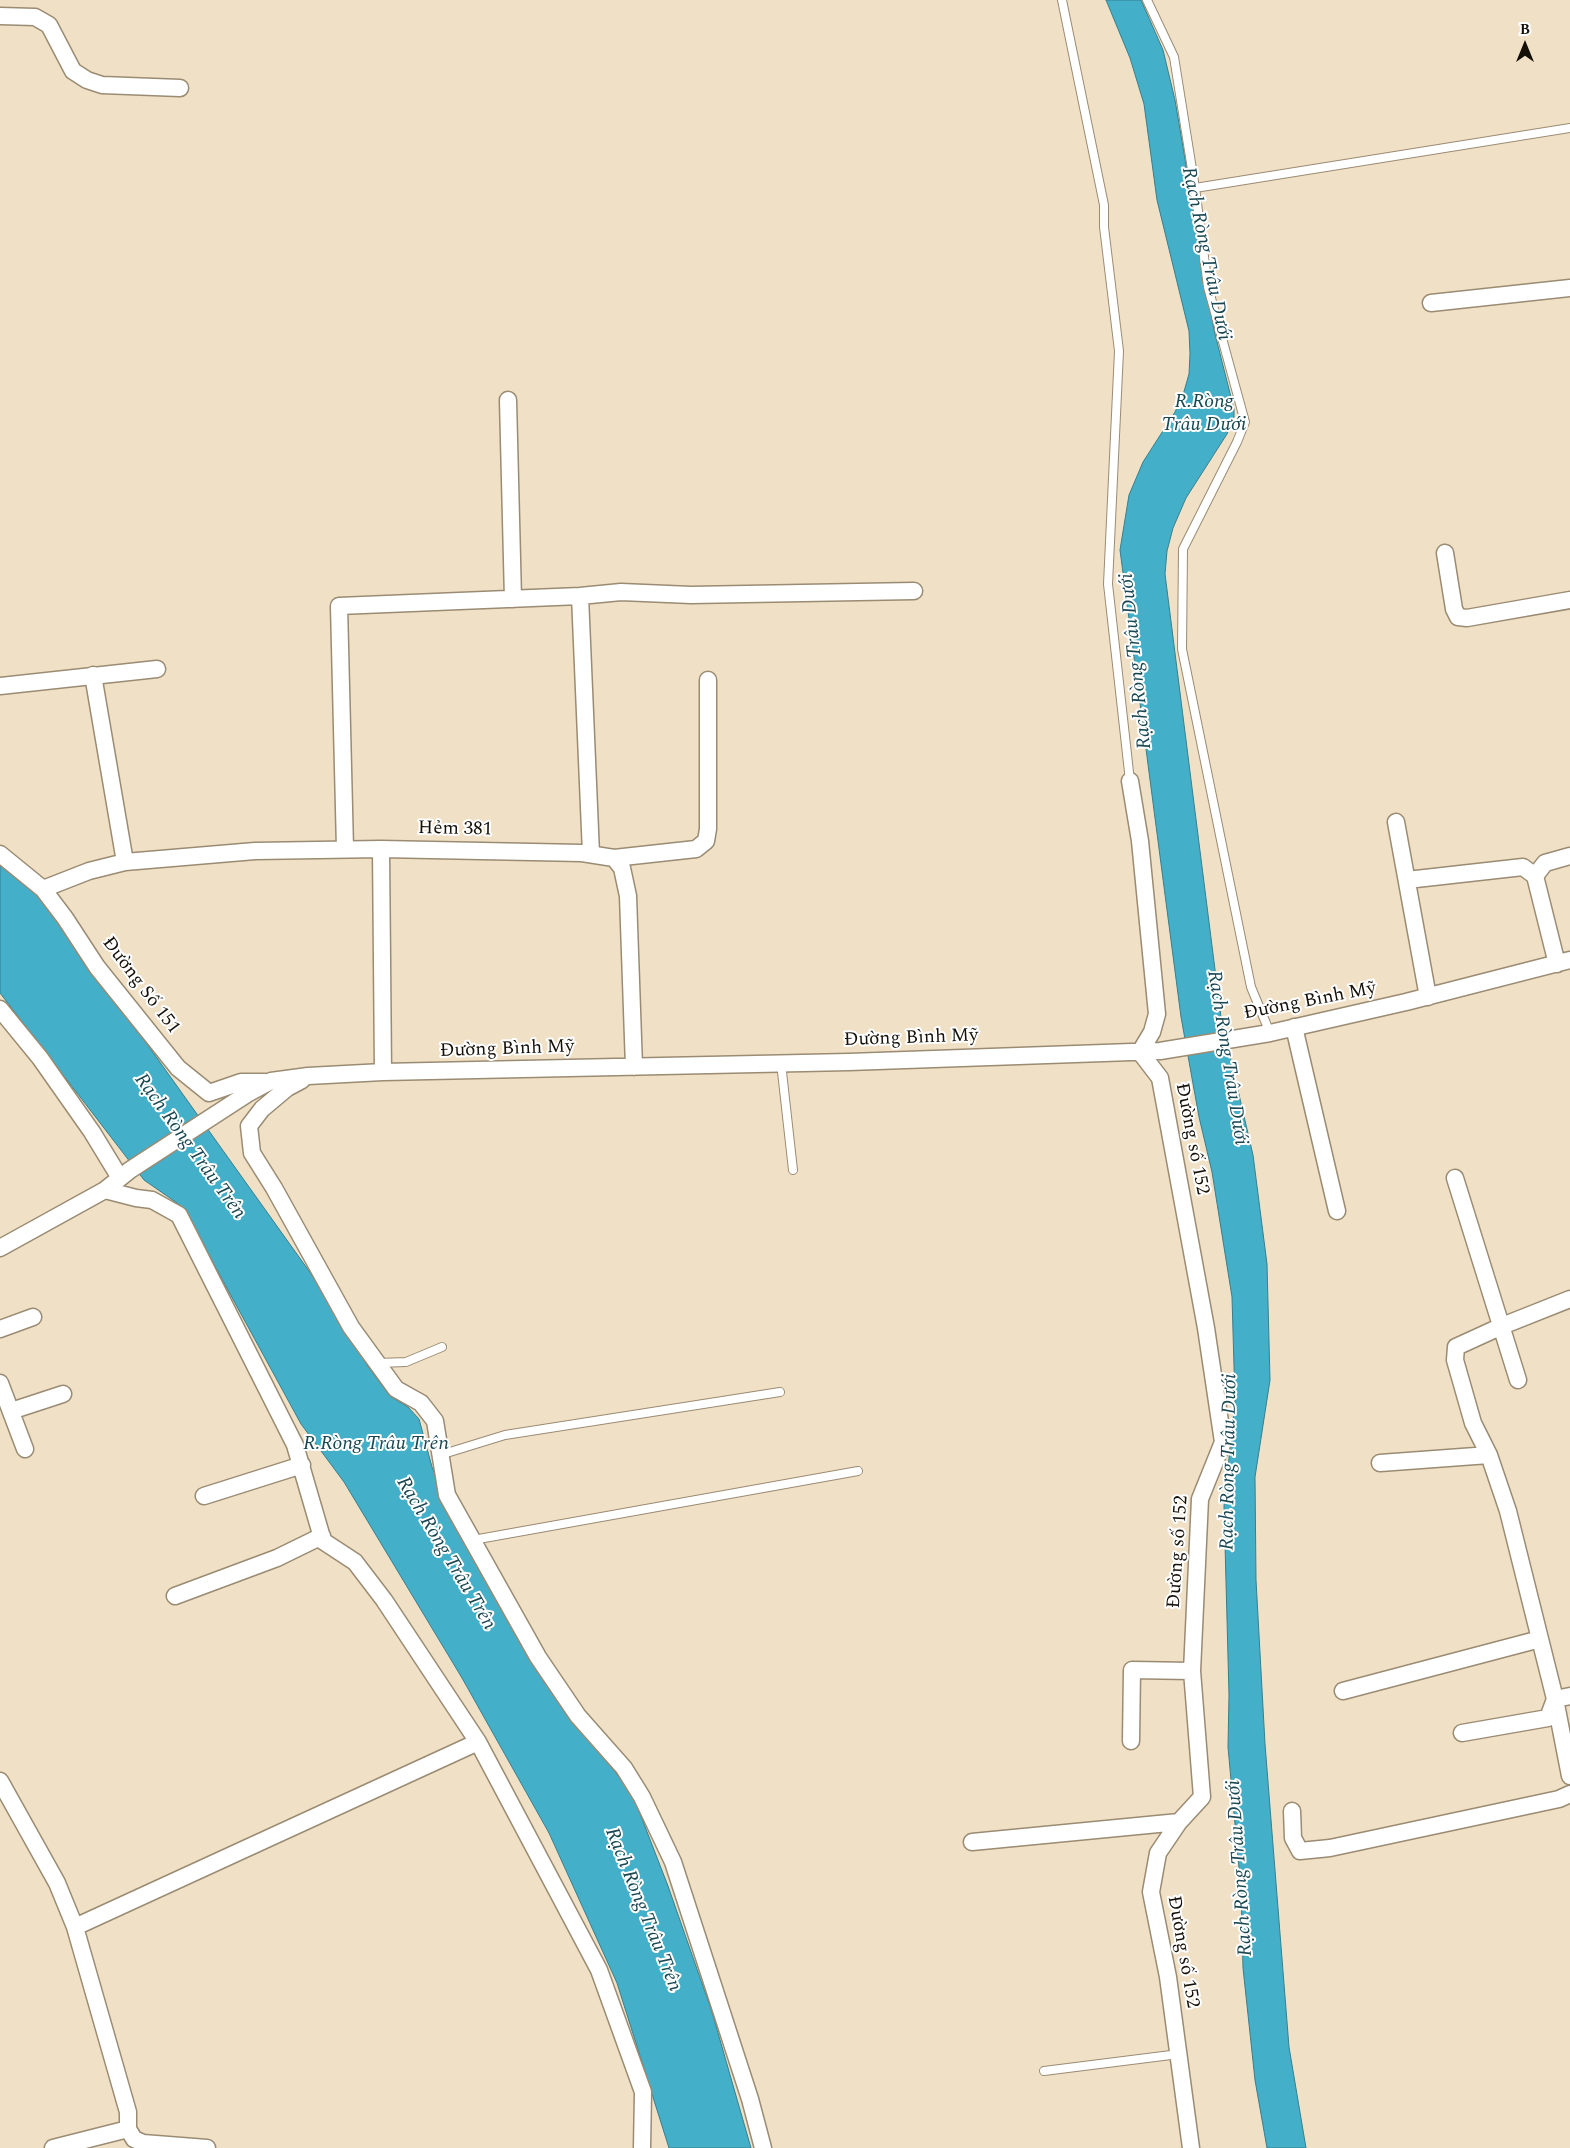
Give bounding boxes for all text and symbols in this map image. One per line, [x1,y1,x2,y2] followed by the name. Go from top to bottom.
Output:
[1520,19,1530,40] text: B
[1500,20,1550,70] north arrow
[1175,165,1235,343] water label: Rạch Ròng Trâu Dưới
[1161,391,1247,438] water label: R.Ròng Trâu Dưới
[1116,572,1158,750] water label: Rạch Ròng Trâu Dưới
[418,818,492,842] street label: Hẻm 381
[96,933,184,1039] street label: Đường Số 151
[1200,969,1252,1147] water label: Rạch Ròng Trâu Dưới
[1242,978,1378,1026] street label: Đường Bình Mỹ
[843,1025,979,1053] street label: Đường Bình Mỹ
[439,1036,575,1064] street label: Đường Bình Mỹ
[128,1069,250,1225] water label: Rạch Ròng Trâu Trên
[1169,1081,1213,1197] street label: Đường số 152
[1216,1373,1244,1551] water label: Rạch Ròng Trâu Dưới
[303,1433,449,1457] water label: R.Ròng Trâu Trên
[390,1473,500,1635] water label: Rạch Ròng Trâu Trên
[1164,1495,1194,1609] street label: Đường số 152
[1223,1779,1259,1957] water label: Rạch Ròng Trâu Dưới
[598,1825,686,1995] water label: Rạch Ròng Trâu Trên
[1161,1894,1203,2010] street label: Đường số 152

